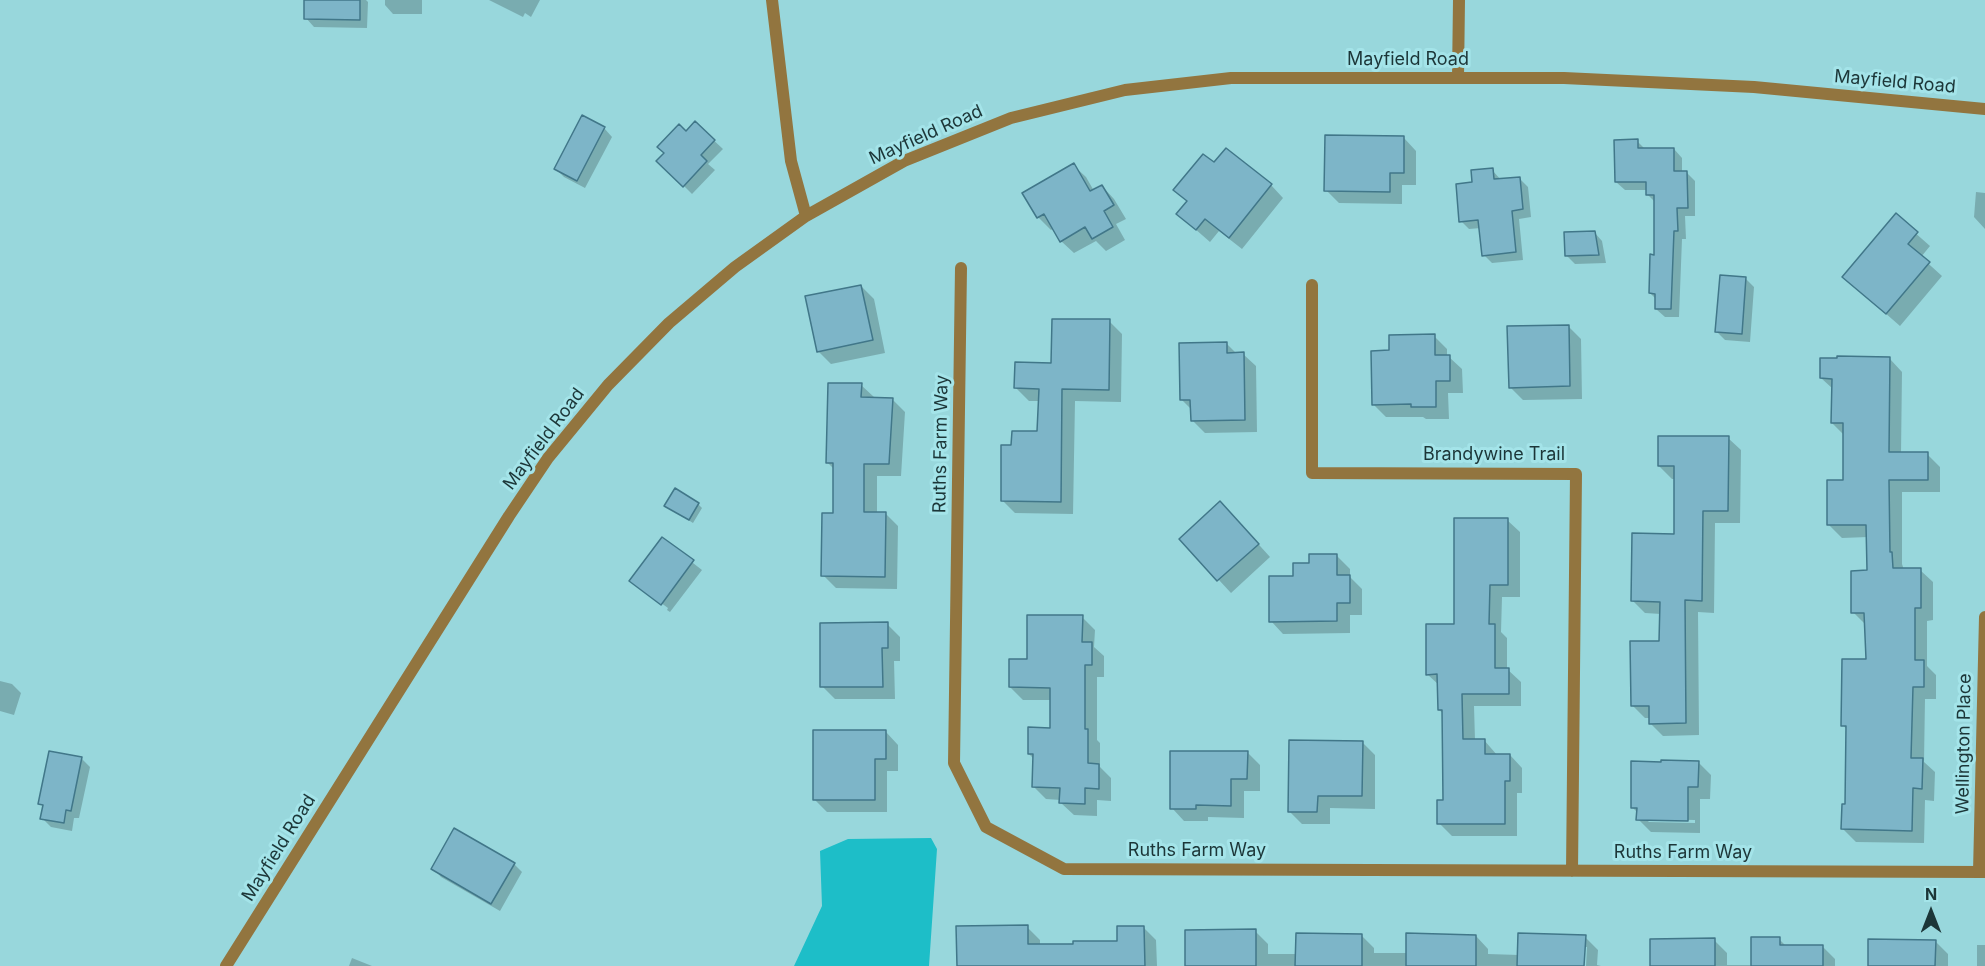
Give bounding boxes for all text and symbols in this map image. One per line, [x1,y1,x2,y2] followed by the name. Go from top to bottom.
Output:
[1347,49,1469,71] street label: Mayfield Road
[1833,66,1957,98] street label: Mayfield Road
[866,100,986,170] street label: Mayfield Road
[929,375,953,513] street label: Ruths Farm Way
[499,384,589,494] street label: Mayfield Road
[1423,444,1565,466] street label: Brandywine Trail
[1952,673,1976,815] street label: Wellington Place
[238,791,320,905] street label: Mayfield Road
[1128,840,1266,862] street label: Ruths Farm Way
[1614,842,1752,864] street label: Ruths Farm Way
[1901,882,1961,942] north arrow
[1925,884,1937,904] text: N

